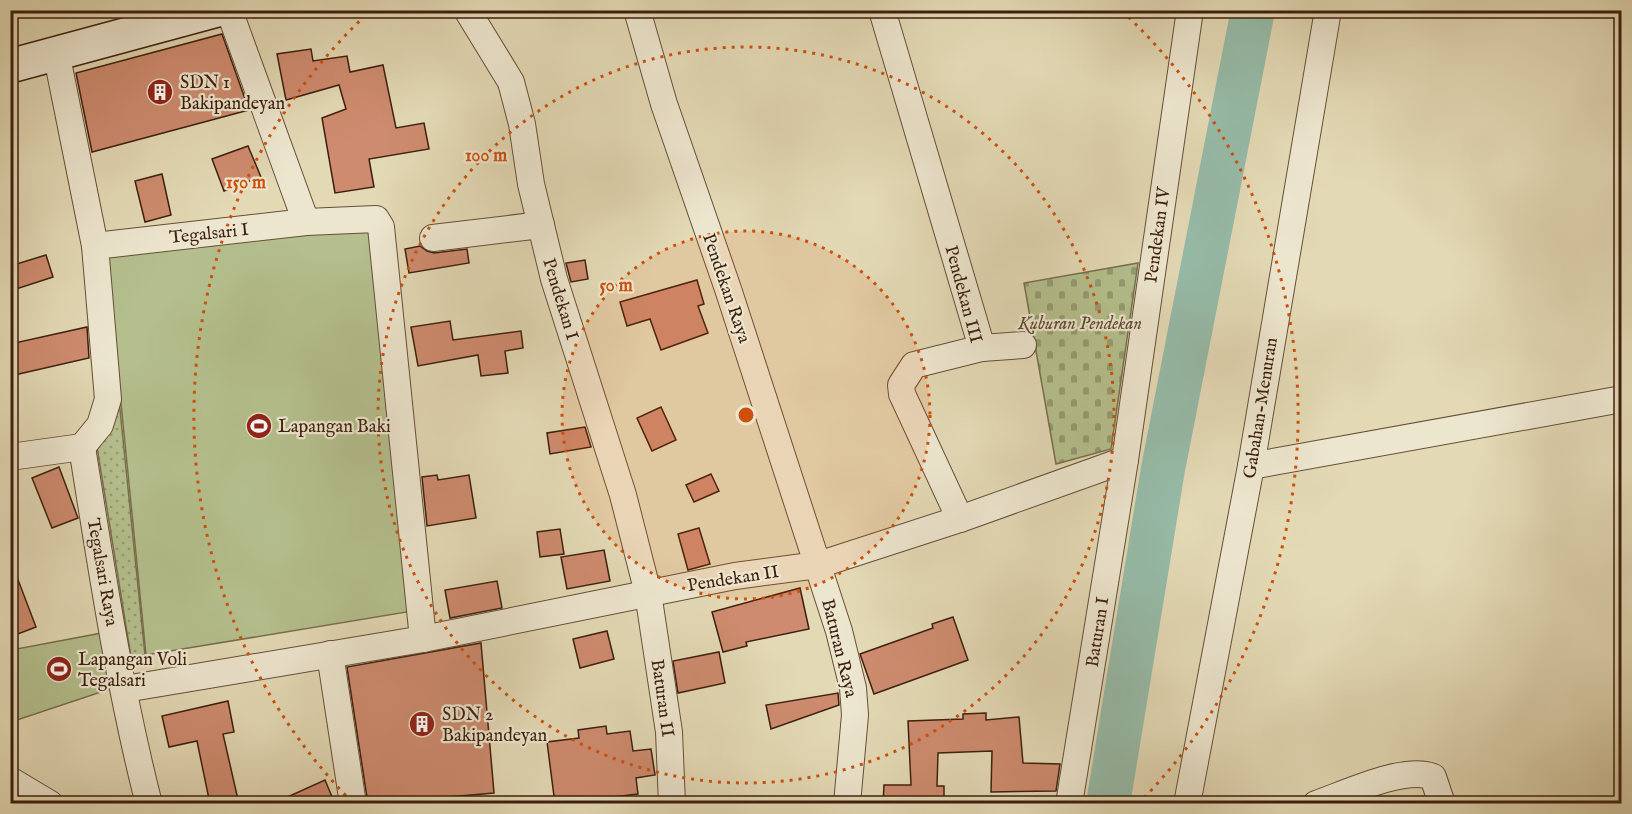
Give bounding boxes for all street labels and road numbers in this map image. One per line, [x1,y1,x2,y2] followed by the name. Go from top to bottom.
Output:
[1140,185,1177,285] street label: Pendekan IV
[168,219,250,250] street label: Tegalsari I
[696,231,755,347] street label: Pendekan Raya
[938,243,987,346] street label: Pendekan III
[536,256,583,343] street label: Pendekan I
[1239,336,1284,480] street label: Gabahan-Menuran
[81,516,122,628] street label: Tegalsari Raya
[686,561,781,598] street label: Pendekan II
[1082,595,1115,669] street label: Baturan I
[815,597,862,700] street label: Baturan Raya
[645,658,678,739] street label: Baturan II

